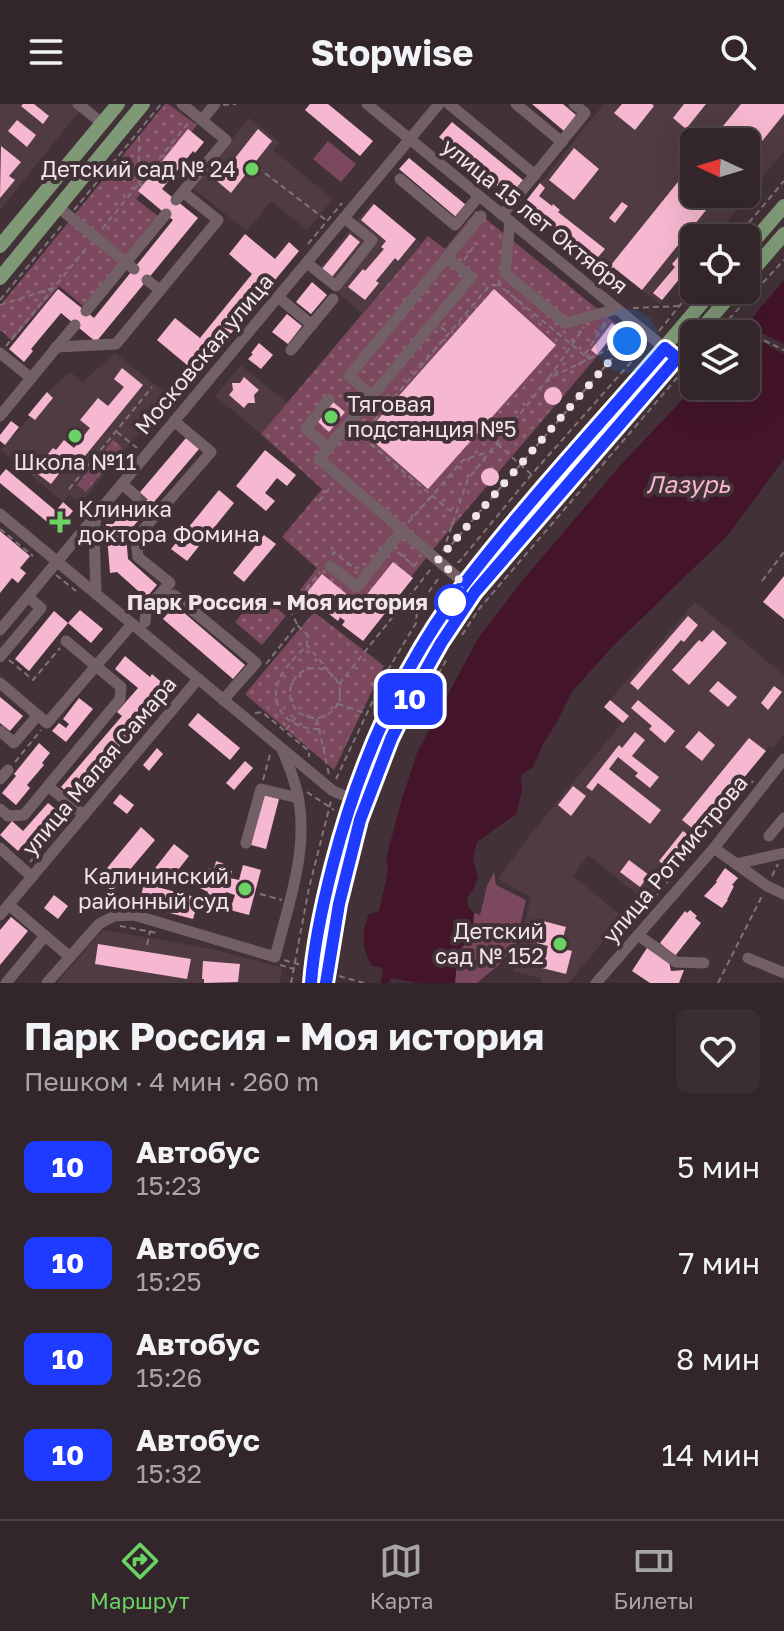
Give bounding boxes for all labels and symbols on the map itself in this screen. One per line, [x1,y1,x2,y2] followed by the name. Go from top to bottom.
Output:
[680,128,760,208] north arrow
[437,132,634,299] street label: улица 15 лет Октября
[41,155,236,182] place label: Детский сад № 24
[243,160,261,178] marker: Детский сад № 24
[129,268,279,439] street label: Московская улица
[607,321,647,361] your location
[347,390,517,442] place label: Тяговая подстанция №5
[322,408,340,426] marker: Тяговая подстанция №5
[66,427,84,445] marker: Школа №11
[14,448,137,475] place label: Школа №11
[646,469,731,499] water label: Лазурь
[78,495,260,547] place label: Клиника доктора Фомина
[49,511,71,533] marker: Клиника доктора Фомина
[435,585,469,619] marker: Парк Россия - Моя история
[127,588,428,615] place label: Парк Россия - Моя история
[16,670,182,861] street label: улица Малая Самара
[374,673,446,725] line badge: 10
[596,769,753,948] street label: улица Ротмистрова
[78,862,229,914] place label: Калининский районный суд
[236,880,254,898] marker: Калининский районный суд
[435,917,544,969] place label: Детский сад № 152
[551,935,569,953] marker: Детский сад № 152

